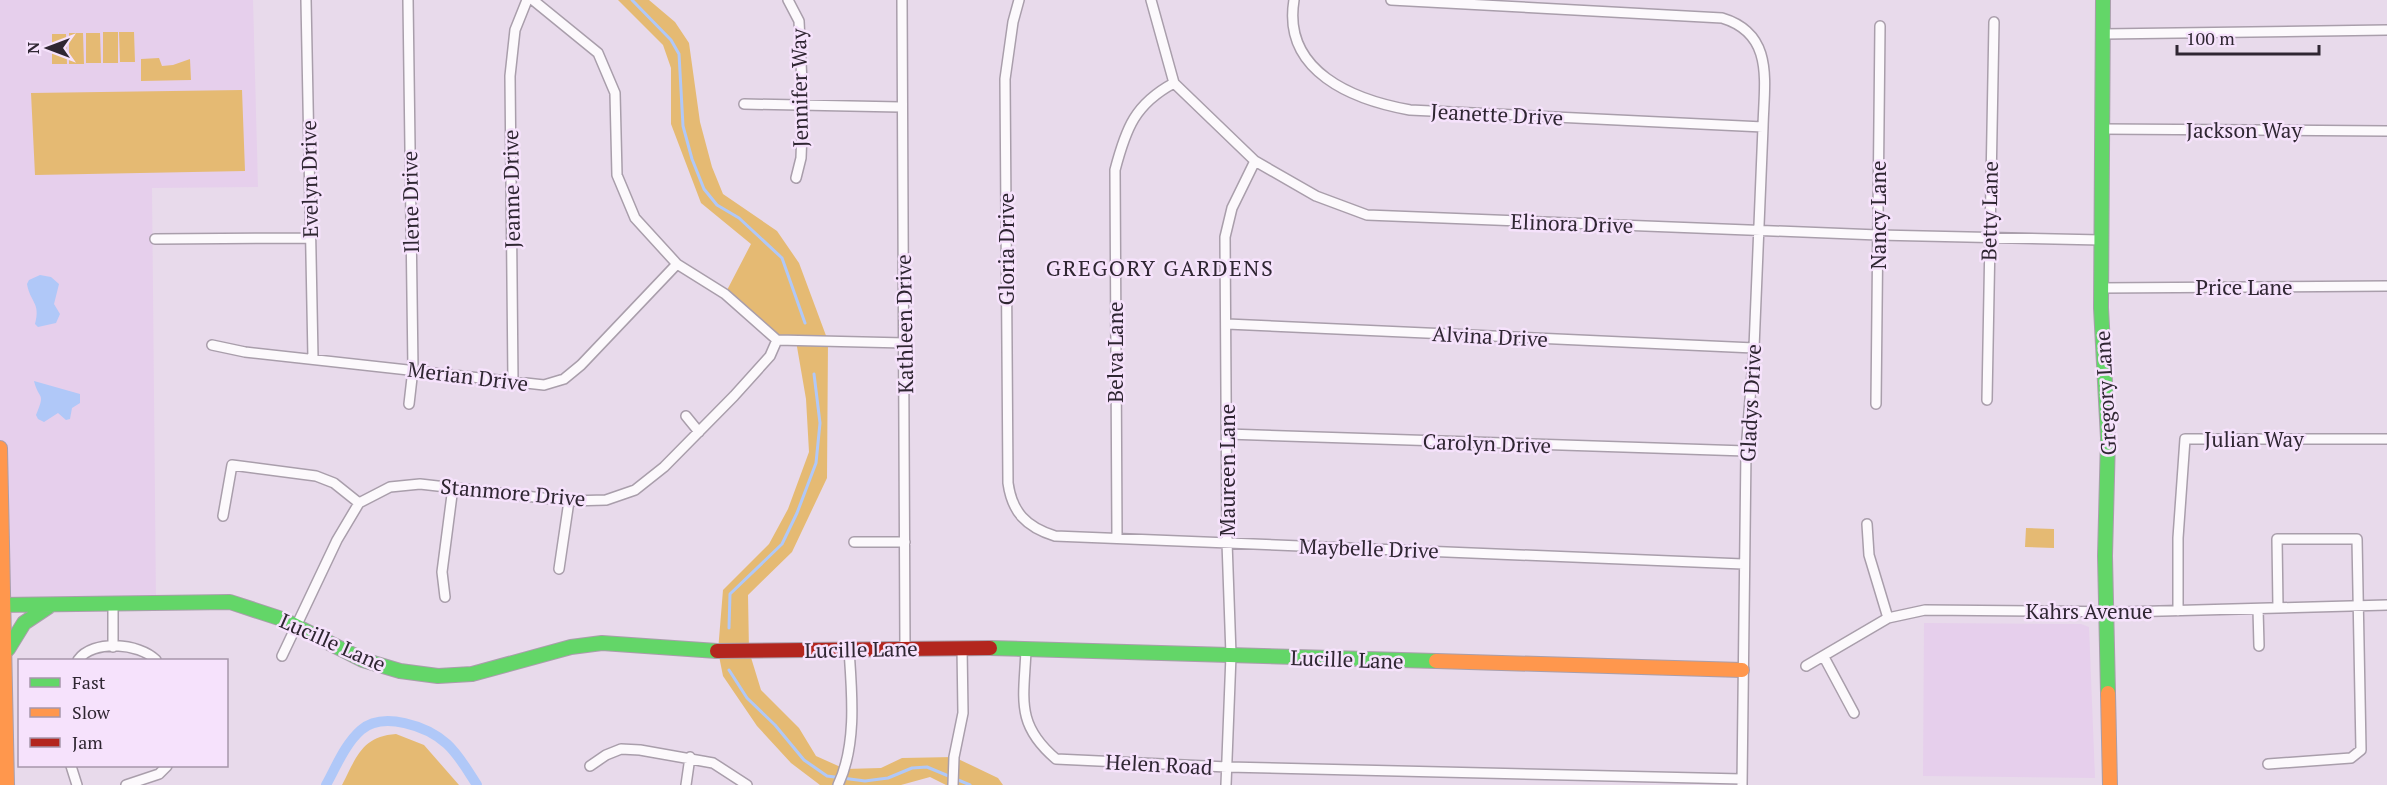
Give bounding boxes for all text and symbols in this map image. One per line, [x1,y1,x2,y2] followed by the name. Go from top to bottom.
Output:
[18,18,78,78] north arrow
[2177,18,2320,56] scale bar
[2186,26,2235,50] text: 100 m
[784,28,814,148] street label: Jennifer Way
[22,42,44,54] text: N
[1430,97,1564,131] street label: Jeanette Drive
[2186,116,2302,144] street label: Jackson Way
[294,120,324,238] street label: Evelyn Drive
[496,129,526,249] street label: Jeanne Drive
[395,151,425,253] street label: Ilene Drive
[1864,160,1892,270] street label: Nancy Lane
[1974,161,2004,261] street label: Betty Lane
[992,193,1020,305] street label: Gloria Drive
[1510,207,1634,239] street label: Elinora Drive
[1046,253,1274,282] district label: GREGORY GARDENS
[889,254,919,394] street label: Kathleen Drive
[2195,273,2293,301] street label: Price Lane
[1101,301,1129,403] street label: Belva Lane
[1431,319,1549,353] street label: Alvina Drive
[2088,330,2122,456] street label: Gregory Lane
[1733,343,1767,463] street label: Gladys Drive
[406,355,530,397] street label: Merian Drive
[1213,404,1241,536] street label: Maureen Lane
[2204,425,2304,453] street label: Julian Way
[1422,427,1552,459] street label: Carolyn Drive
[439,472,587,512] street label: Stanmore Drive
[1299,532,1439,564] street label: Maybelle Drive
[2025,597,2153,625] street label: Kahrs Avenue
[276,606,390,678] street label: Lucille Lane
[804,634,918,664] street label: Lucille Lane
[1290,643,1404,675] street label: Lucille Lane
[18,659,228,767] legend
[72,670,106,694] text: Fast
[72,700,111,724] text: Slow
[72,730,103,754] text: Jam
[1105,747,1214,781] street label: Helen Road

